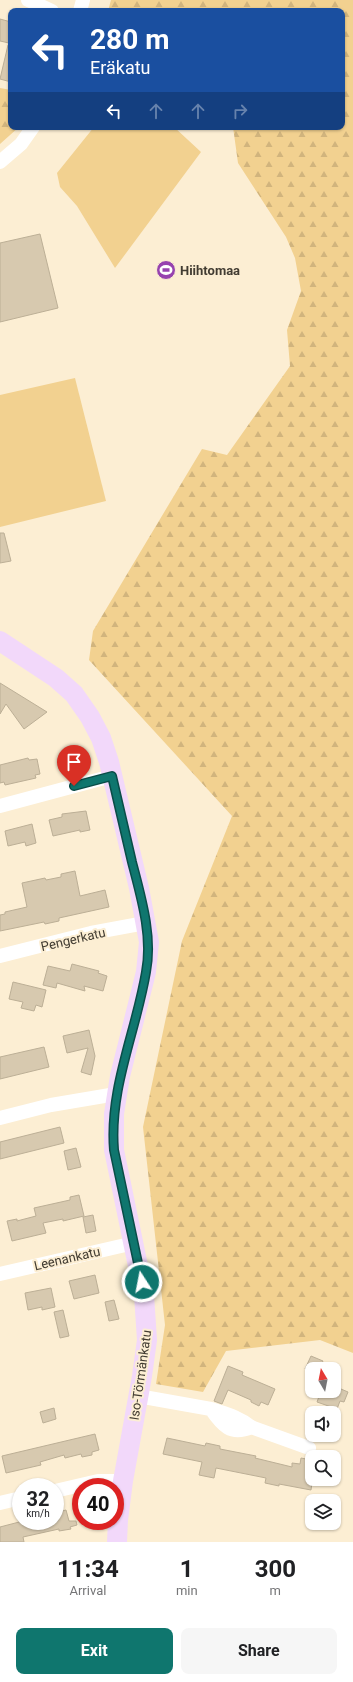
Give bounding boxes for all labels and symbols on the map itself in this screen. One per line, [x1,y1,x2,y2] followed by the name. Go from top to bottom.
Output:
[155,259,177,281] sports icon: Hiihtomaa
[180,263,240,278] place label: Hiihtomaa
[57,745,91,786] pin
[39,925,107,954] street label: Pengerkatu
[33,1244,102,1273] street label: Leenankatu
[121,1261,163,1303] position arrow
[127,1329,154,1421] street label: Iso-Törmänkatu
[305,1362,341,1398] north arrow
[72,1478,124,1530] speed limit sign: 40

